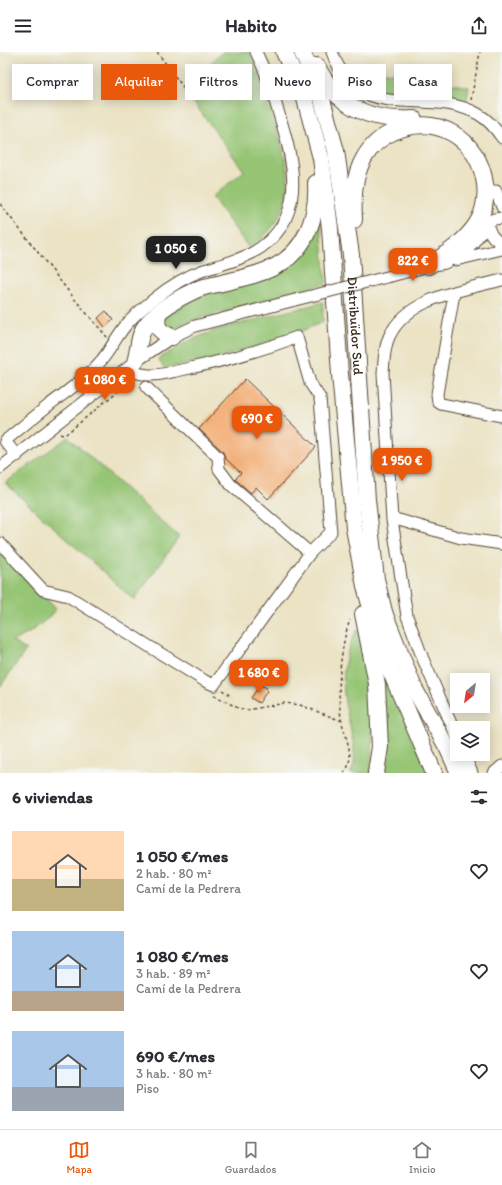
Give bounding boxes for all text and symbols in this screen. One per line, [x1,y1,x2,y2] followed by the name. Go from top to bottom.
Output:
[12,15,34,37] icon: menu
[225,15,277,37] text: Habito
[468,15,490,37] icon: share
[12,64,93,100] chip: Comprar
[101,64,177,100] chip: Alquilar
[185,64,252,100] chip: Filtros
[260,64,325,100] chip: Nuevo
[333,64,386,100] chip: Piso
[394,64,452,100] chip: Casa
[139,236,213,270] pin: 1 050 €
[155,241,197,256] text: 1 050 €
[385,248,441,282] pin: 822 €
[397,253,429,268] text: 822 €
[343,276,367,376] street label: Distribuïdor Sud
[68,367,142,401] pin: 1 080 €
[84,372,126,387] text: 1 080 €
[229,406,285,440] pin: 690 €
[241,411,273,426] text: 690 €
[365,448,439,482] pin: 1 950 €
[382,453,422,468] text: 1 950 €
[222,660,296,694] pin: 1 680 €
[238,665,280,680] text: 1 680 €
[450,673,490,713] north arrow
[450,673,490,761] map controls
[450,721,490,761] button: layers
[468,786,490,808] icon: filters
[12,787,93,807] text: 6 viviendas
[136,846,228,866] text: 1 050 €/mes
[44,847,92,895] icon: home
[468,860,490,882] icon: heart
[136,866,212,881] text: 2 hab. · 80 m²
[136,881,241,896] text: Camí de la Pedrera
[136,946,229,966] text: 1 080 €/mes
[44,947,92,995] icon: home
[468,960,490,982] icon: heart
[136,966,211,981] text: 3 hab. · 89 m²
[136,981,241,996] text: Camí de la Pedrera
[136,1046,215,1066] text: 690 €/mes
[44,1047,92,1095] icon: home
[468,1060,490,1082] icon: heart
[136,1066,212,1081] text: 3 hab. · 80 m²
[136,1081,159,1096] text: Piso
[66,1139,92,1176] tab: Mapa
[225,1139,276,1176] tab: Guardados
[409,1139,436,1176] tab: Inicio

